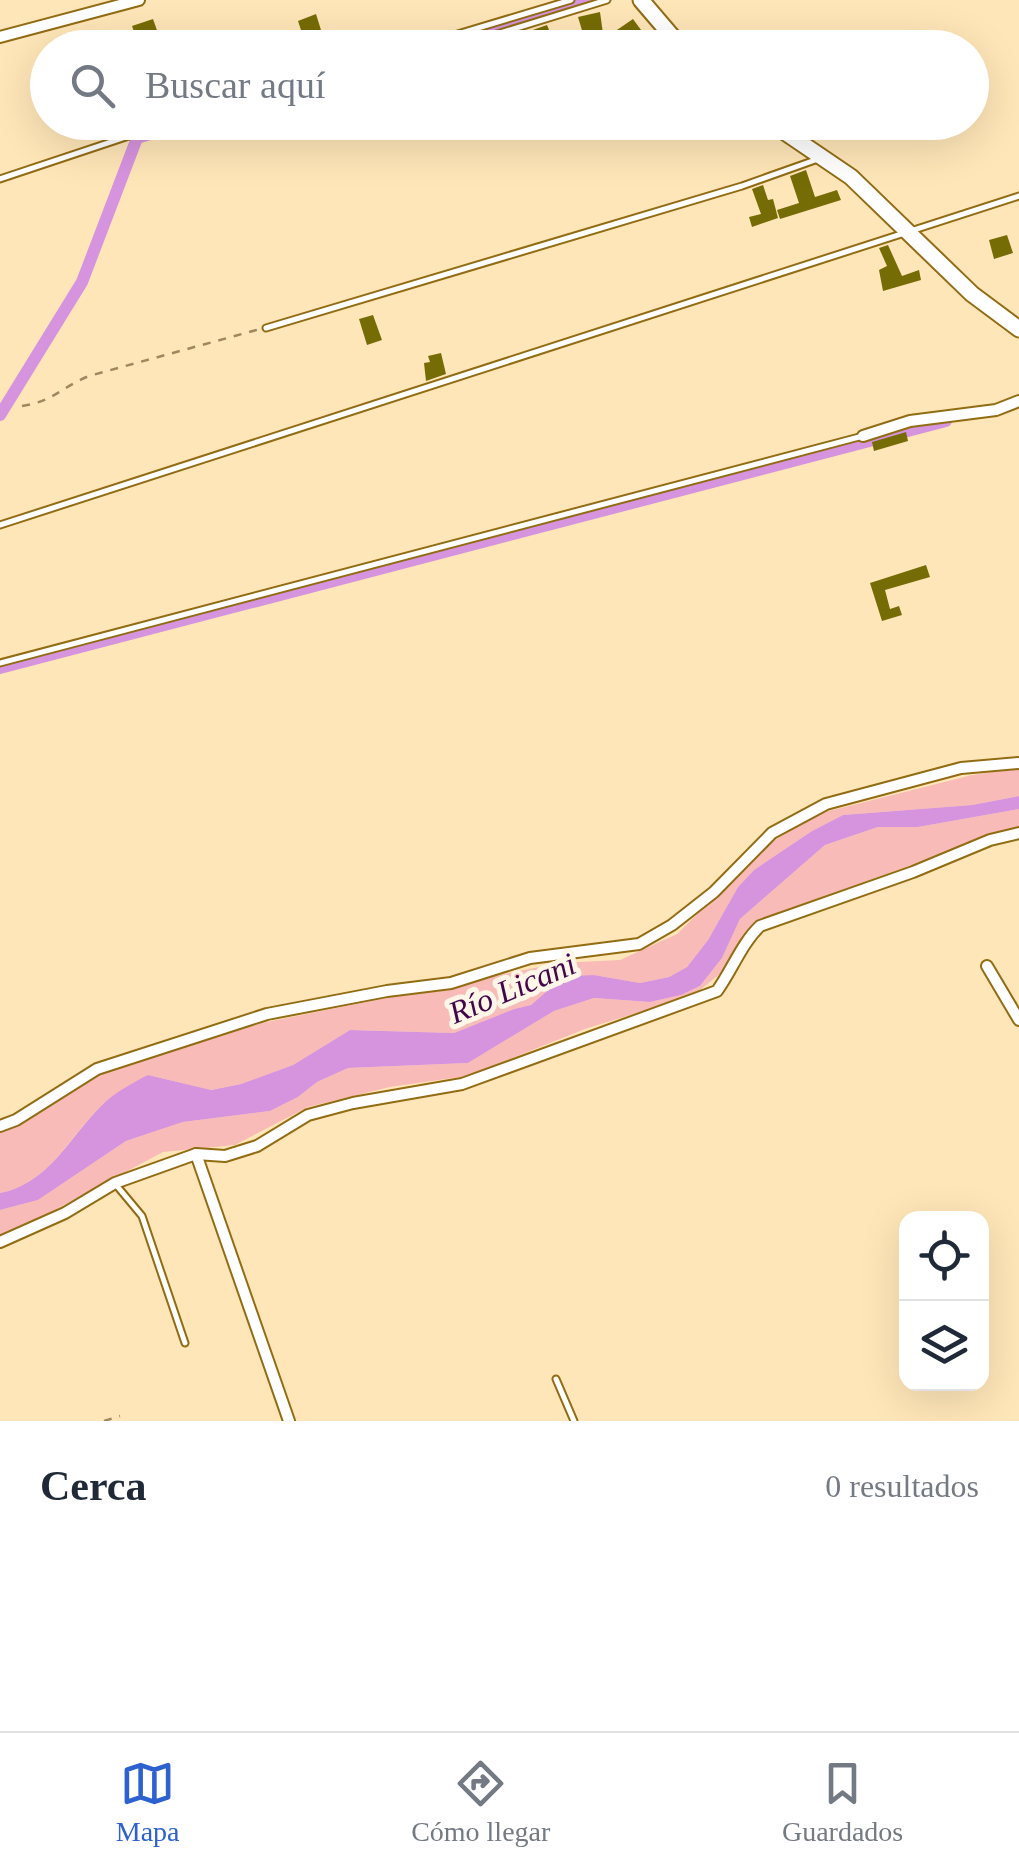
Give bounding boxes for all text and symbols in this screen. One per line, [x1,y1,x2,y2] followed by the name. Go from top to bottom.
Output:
[30,30,989,140] search box
[65,58,120,113] icon: search
[145,64,325,106] text: Buscar aquí
[442,945,581,1031] water label: Río Licani
[899,1211,989,1391] map controls
[899,1211,989,1301] button: locate
[899,1301,989,1391] button: layers
[40,1463,147,1509] text: Cerca
[825,1468,979,1504] text: 0 resultados
[116,1756,180,1848] tab: Mapa
[411,1756,550,1848] tab: Cómo llegar
[782,1756,903,1848] tab: Guardados

